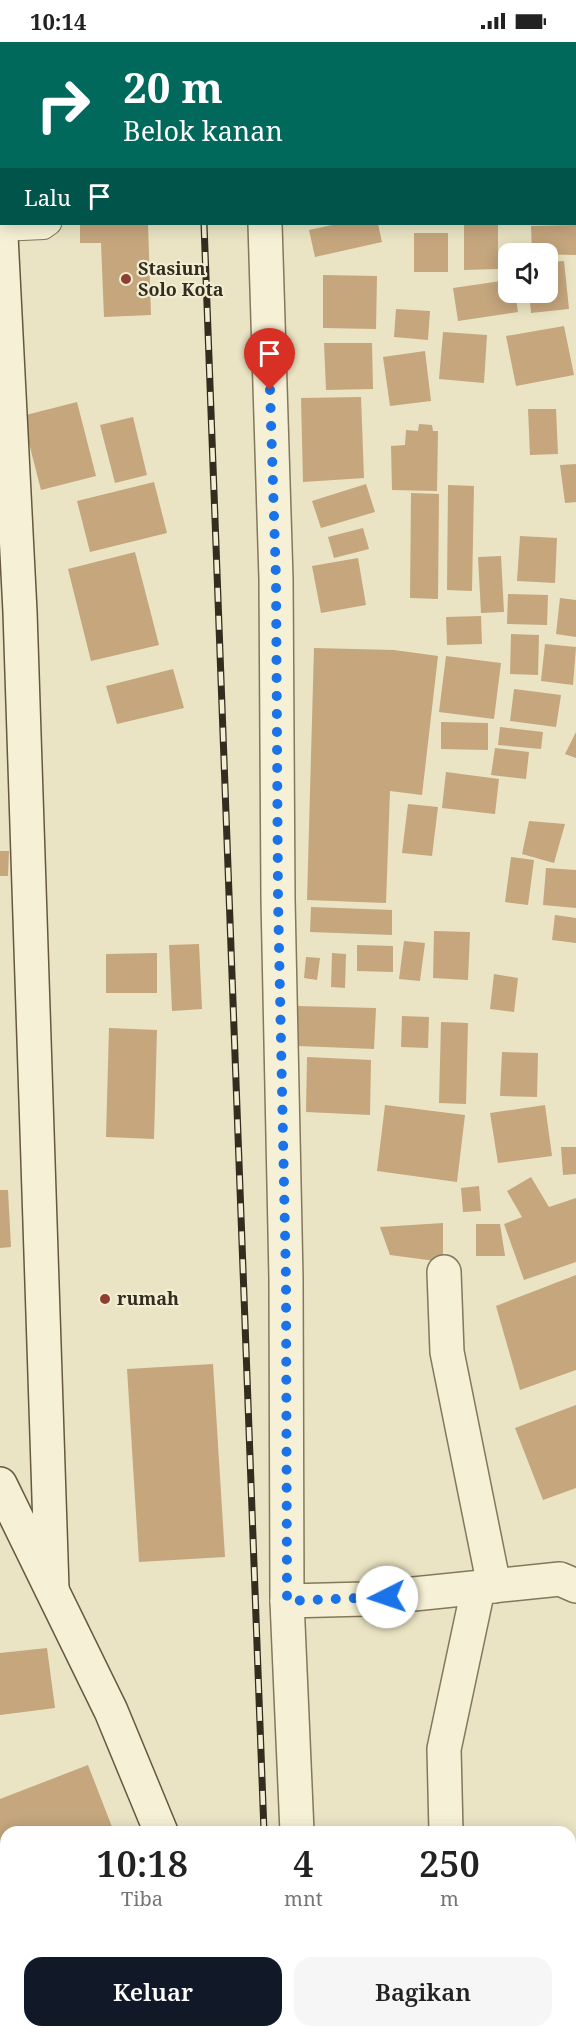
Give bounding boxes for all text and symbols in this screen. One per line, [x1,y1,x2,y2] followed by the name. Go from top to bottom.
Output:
[30,6,86,36] text: 10:14
[123,58,223,115] text: 20 m
[24,66,102,144] icon: right
[123,112,283,149] text: Belok kanan
[83,180,116,213] icon: arrive
[24,182,71,212] text: Lalu
[498,243,558,303] map controls
[498,243,558,303] button: sound
[138,256,224,301] place label: Stasiun Solo Kota
[119,272,133,286] marker: Stasiun Solo Kota
[244,328,295,390] pin
[253,337,286,370] icon: arrive
[117,1286,179,1310] place label: rumah
[98,1292,112,1306] marker: rumah
[355,1565,419,1629] position arrow
[96,1839,188,1888] text: 10:18
[293,1839,314,1888] text: 4
[419,1839,480,1888] text: 250
[121,1885,163,1912] text: Tiba
[284,1885,323,1912] text: mnt
[440,1885,459,1912] text: m
[24,1957,282,2026] button: Keluar
[294,1957,552,2026] button: Bagikan

